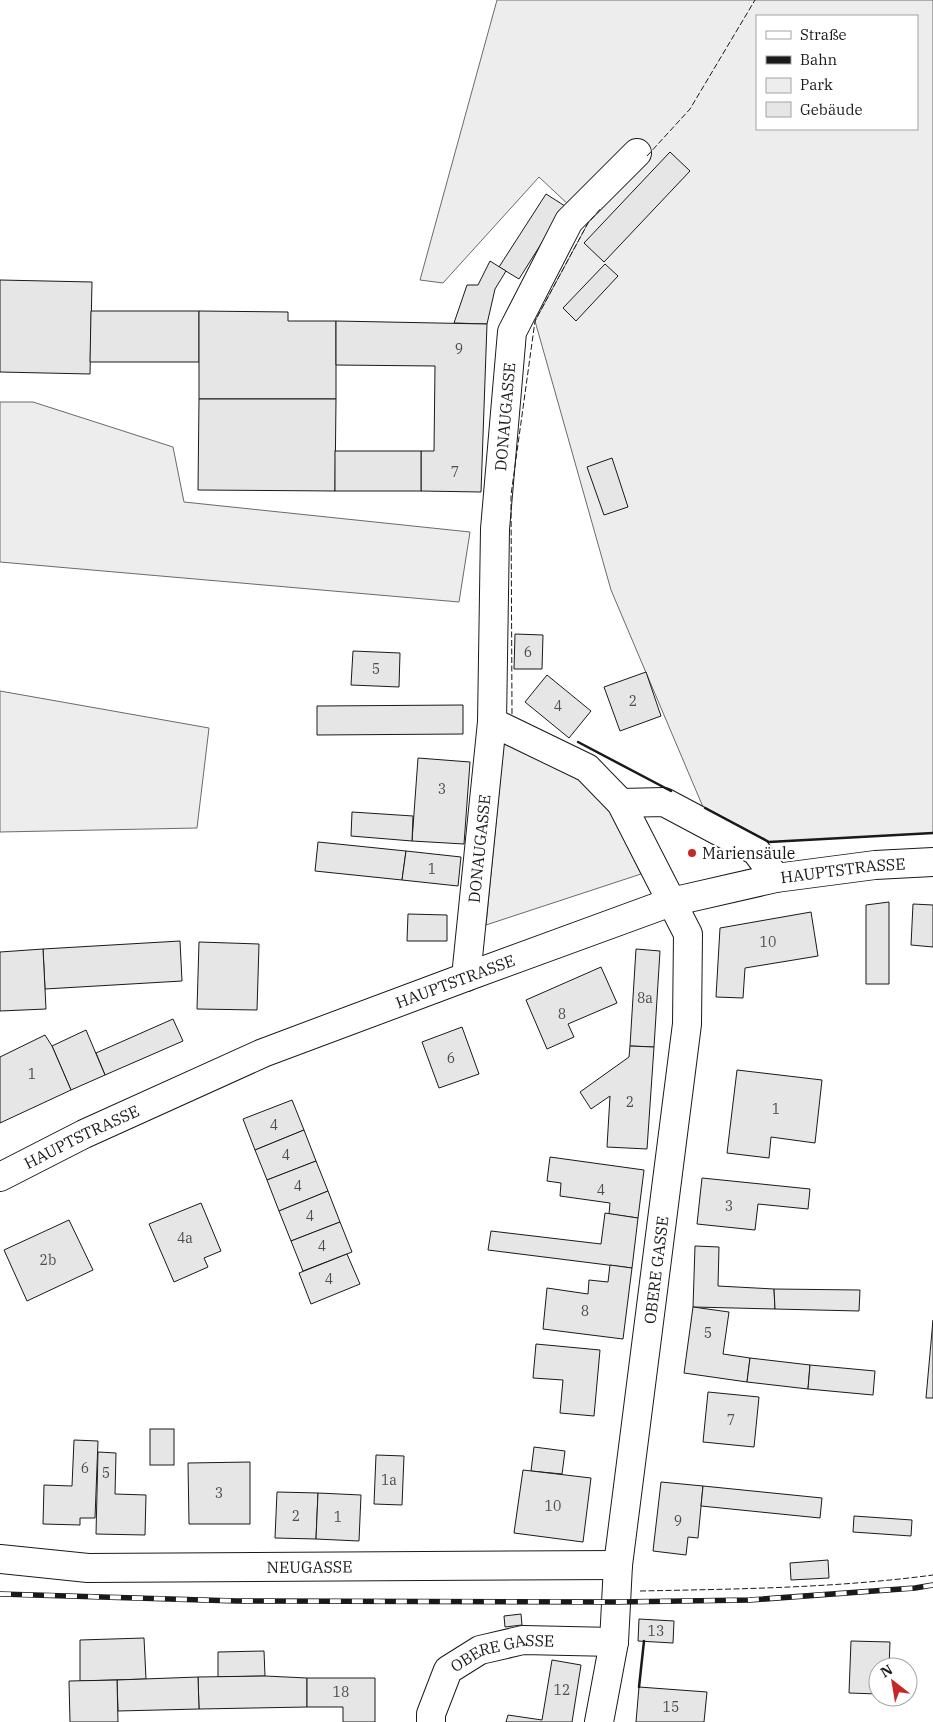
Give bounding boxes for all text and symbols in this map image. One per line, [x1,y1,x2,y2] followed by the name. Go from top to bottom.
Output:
[756,15,918,130] legend
[800,25,847,44] text: Straße
[800,50,838,69] text: Bahn
[800,75,833,94] text: Park
[800,100,863,119] text: Gebäude
[455,340,463,358] house number: 9
[490,362,519,472] street label: DONAUGASSE
[451,463,459,481] house number: 7
[524,643,532,661] house number: 6
[372,660,380,678] house number: 5
[629,692,637,710] house number: 2
[554,697,562,715] house number: 4
[438,780,446,798] house number: 3
[464,793,495,904] street label: DONAUGASSE
[702,843,795,863] place label: Mariensäule
[686,847,698,859] marker: Mariensäule
[779,853,906,887] street label: HAUPTSTRASSE
[428,860,436,878] house number: 1
[760,933,776,951] house number: 10
[393,950,518,1012] street label: HAUPTSTRASSE
[637,989,653,1007] house number: 8a
[558,1005,566,1023] house number: 8
[447,1049,455,1067] house number: 6
[28,1065,36,1083] house number: 1
[626,1093,634,1111] house number: 2
[20,1100,142,1173] street label: HAUPTSTRASSE
[772,1100,780,1118] house number: 1
[270,1116,278,1134] house number: 4
[282,1146,290,1164] house number: 4
[294,1177,302,1195] house number: 4
[597,1181,605,1199] house number: 4
[725,1197,733,1215] house number: 3
[306,1207,314,1225] house number: 4
[639,1215,673,1325] street label: OBERE GASSE
[177,1229,193,1247] house number: 4a
[318,1237,326,1255] house number: 4
[40,1251,56,1269] house number: 2b
[325,1270,333,1288] house number: 4
[581,1302,589,1320] house number: 8
[704,1324,712,1342] house number: 5
[727,1411,735,1429] house number: 7
[81,1459,89,1477] house number: 6
[102,1464,110,1482] house number: 5
[381,1471,397,1489] house number: 1a
[215,1484,223,1502] house number: 3
[545,1497,561,1515] house number: 10
[292,1507,300,1525] house number: 2
[334,1508,342,1526] house number: 1
[674,1512,682,1530] house number: 9
[267,1557,353,1577] street label: NEUGASSE
[648,1622,664,1640] house number: 13
[447,1630,554,1676] street label: OBERE GASSE
[868,1657,918,1707] north arrow
[877,1660,896,1681] text: N
[554,1681,570,1699] house number: 12
[333,1683,349,1701] house number: 18
[663,1698,679,1716] house number: 15

